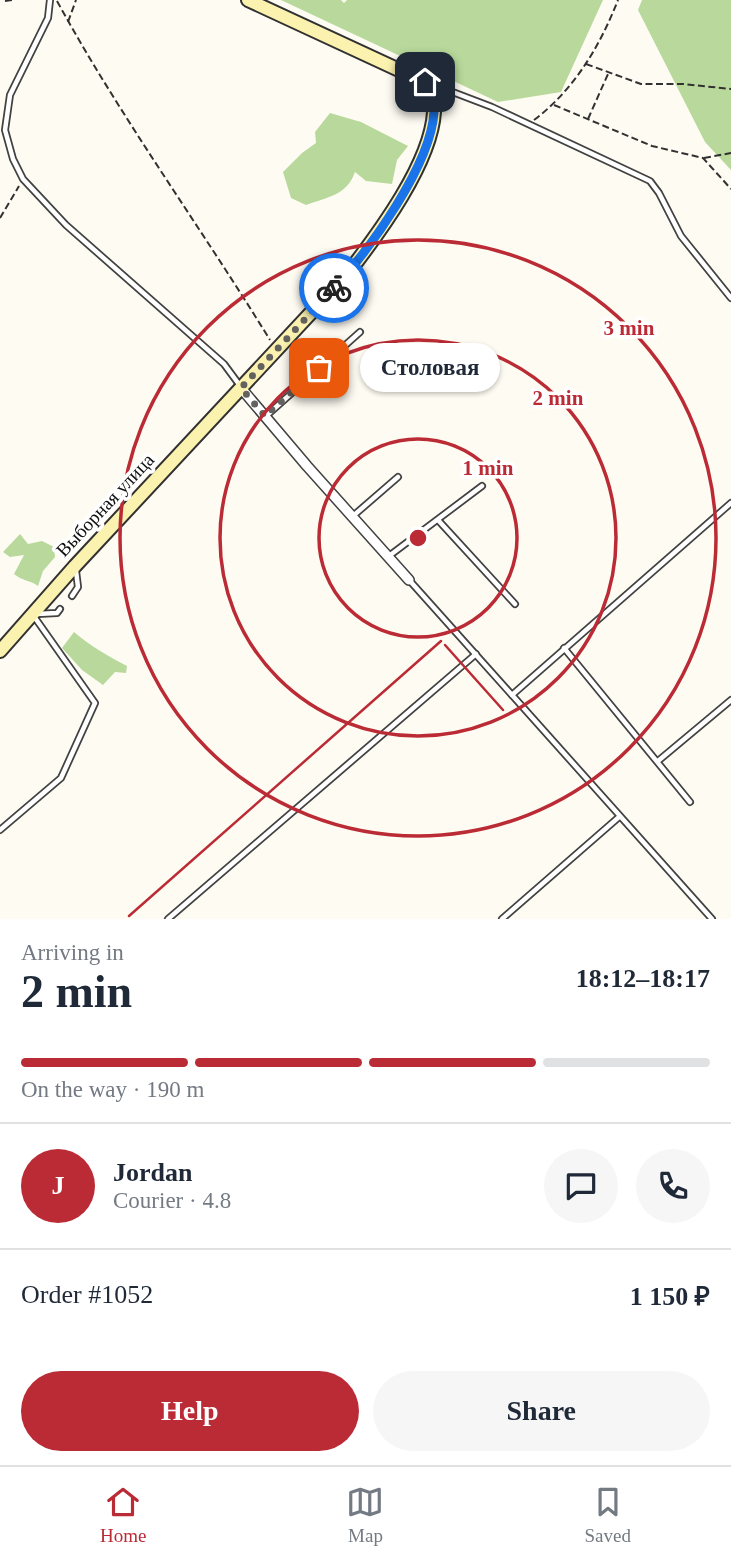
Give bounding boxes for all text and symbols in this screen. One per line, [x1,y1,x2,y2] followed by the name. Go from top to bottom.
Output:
[395,52,455,112] pin
[406,63,444,101] icon: home
[299,253,369,323] courier
[315,269,353,307] icon: bike
[604,316,655,340] text: 3 min
[289,338,349,398] pin
[361,344,501,392] callout: Столовая
[300,349,338,387] icon: bag
[381,355,479,380] text: Столовая
[533,386,584,410] text: 2 min
[52,449,158,561] street label: Выборная улица
[463,456,514,480] text: 1 min
[406,526,430,550] centre of rings
[21,940,124,965] text: Arriving in
[576,964,710,993] text: 18:12–18:17
[21,966,132,1017] text: 2 min
[21,1077,204,1102] text: On the way · 190 m
[544,1149,618,1223] button: chat
[636,1149,710,1223] button: phone
[113,1158,192,1187] text: Jordan
[52,1171,65,1200] text: J
[113,1188,231,1213] text: Courier · 4.8
[21,1280,153,1309] text: Order #1052
[630,1282,710,1311] text: 1 150 ₽
[21,1371,359,1451] button: Help
[373,1371,710,1451] button: Share
[100,1483,146,1547] tab: Home
[346,1483,384,1547] tab: Map
[585,1483,631,1547] tab: Saved

